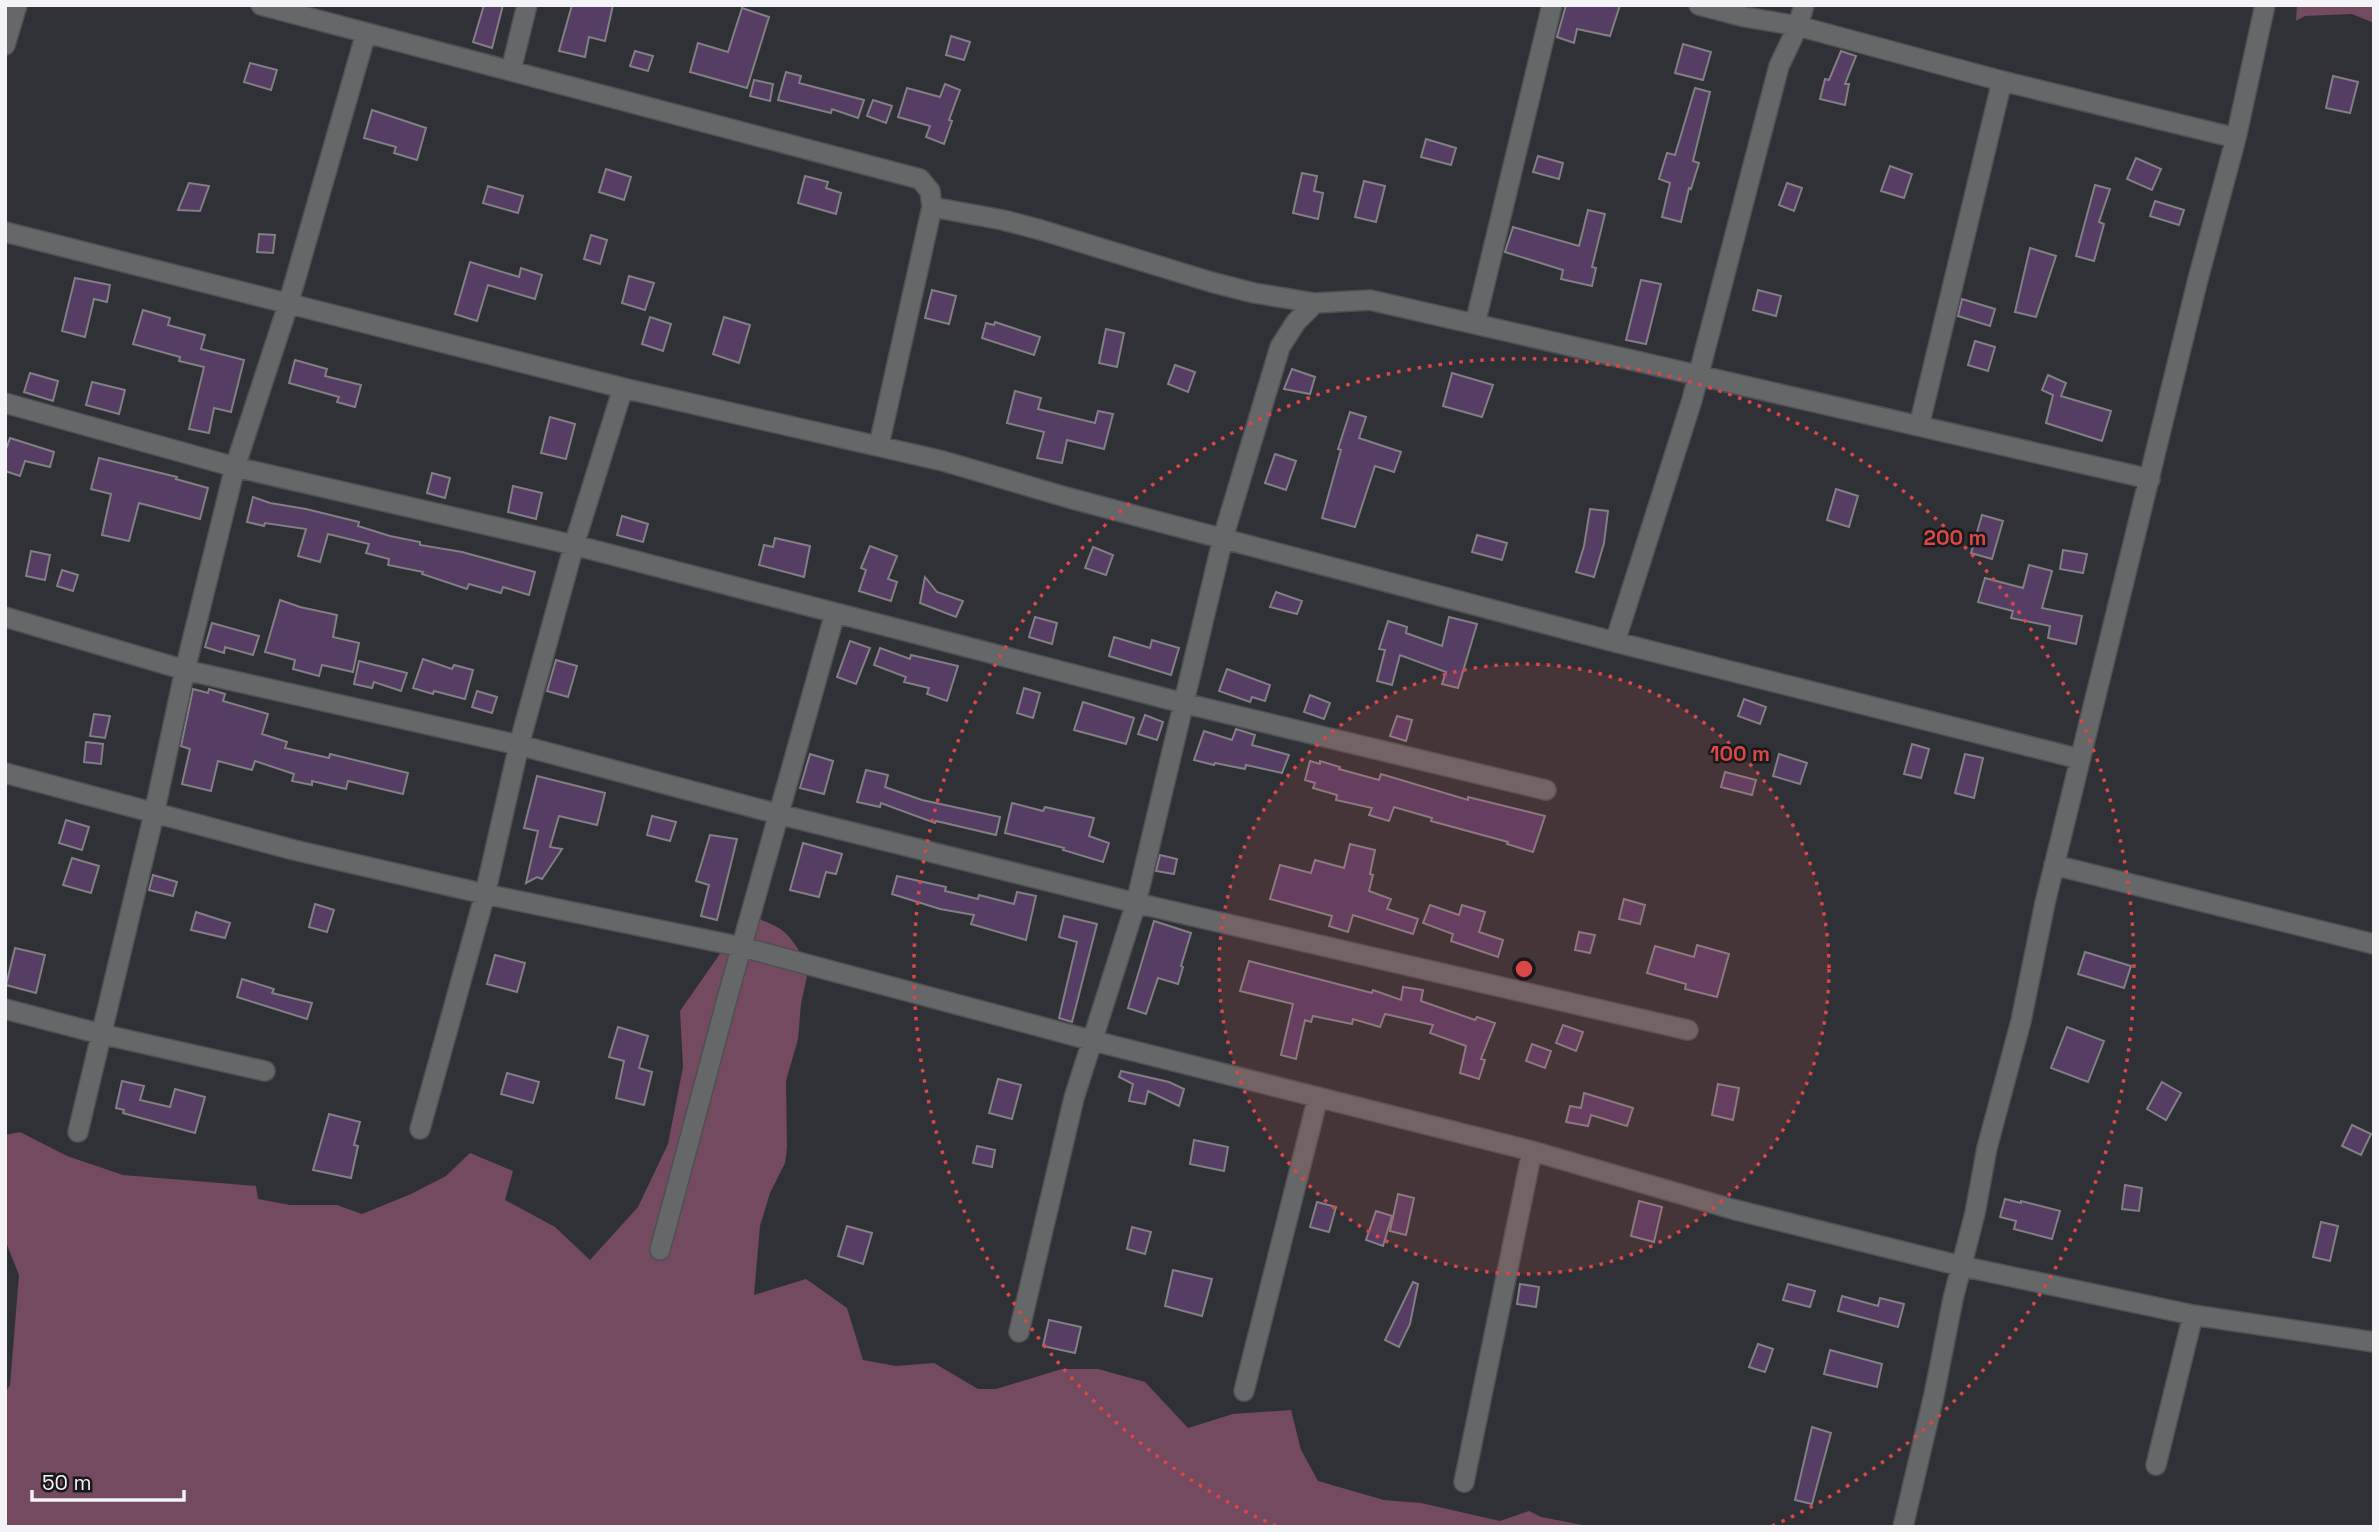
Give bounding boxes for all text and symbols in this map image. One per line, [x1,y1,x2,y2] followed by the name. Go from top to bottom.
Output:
[1924,524,1986,551] text: 200 m
[1710,740,1770,767] text: 100 m
[1512,957,1536,981] centre of rings
[32,1458,184,1502] scale bar
[42,1469,92,1496] text: 50 m

